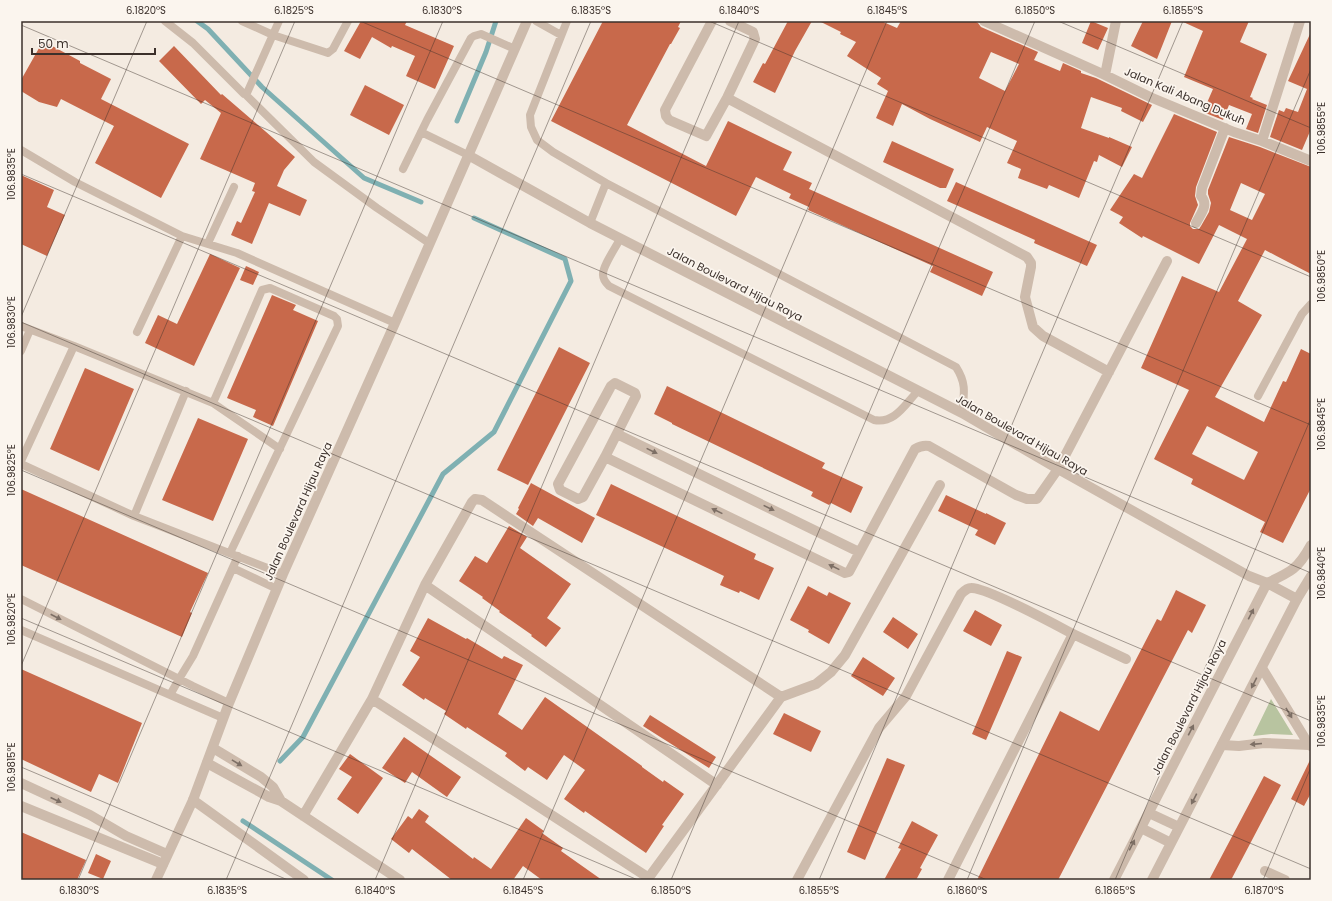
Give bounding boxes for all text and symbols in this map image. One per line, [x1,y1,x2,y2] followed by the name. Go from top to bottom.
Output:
[126,3,166,18] text: 6.1820°S
[274,3,314,18] text: 6.1825°S
[422,3,462,18] text: 6.1830°S
[571,3,611,18] text: 6.1835°S
[719,3,759,18] text: 6.1840°S
[867,3,907,18] text: 6.1845°S
[1015,3,1055,18] text: 6.1850°S
[1163,3,1203,18] text: 6.1855°S
[32,30,155,56] scale bar
[38,35,69,52] text: 50 m
[1122,63,1248,129] street label: Jalan Kali Abang Dukuh
[1314,102,1329,154] text: 106.9855°E
[4,148,19,200] text: 106.9835°E
[665,243,805,325] street label: Jalan Boulevard Hijau Raya
[1314,250,1329,302] text: 106.9850°E
[4,296,19,348] text: 106.9830°E
[953,391,1091,479] street label: Jalan Boulevard Hijau Raya
[1314,398,1329,450] text: 106.9845°E
[260,439,336,583] street label: Jalan Boulevard Hijau Raya
[4,444,19,496] text: 106.9825°E
[647,448,658,454] one-way arrow
[764,505,775,511] one-way arrow
[711,508,723,514] one-way arrow
[1314,547,1329,599] text: 106.9840°E
[828,564,840,570] one-way arrow
[4,593,19,645] text: 106.9820°E
[1248,608,1254,620] one-way arrow
[50,614,62,620] one-way arrow
[1148,637,1230,777] street label: Jalan Boulevard Hijau Raya
[1251,678,1257,689] one-way arrow
[1314,695,1329,747] text: 106.9835°E
[1286,707,1293,719] one-way arrow
[1188,724,1194,735] one-way arrow
[1250,741,1262,748] one-way arrow
[4,742,19,792] text: 106.9815°E
[231,759,243,766] one-way arrow
[1191,793,1197,805] one-way arrow
[51,797,62,803] one-way arrow
[1129,840,1135,851] one-way arrow
[59,883,99,898] text: 6.1830°S
[207,883,247,898] text: 6.1835°S
[355,883,395,898] text: 6.1840°S
[503,883,543,898] text: 6.1845°S
[651,883,691,898] text: 6.1850°S
[799,883,839,898] text: 6.1855°S
[947,883,987,898] text: 6.1860°S
[1095,883,1135,898] text: 6.1865°S
[1244,883,1284,898] text: 6.1870°S

